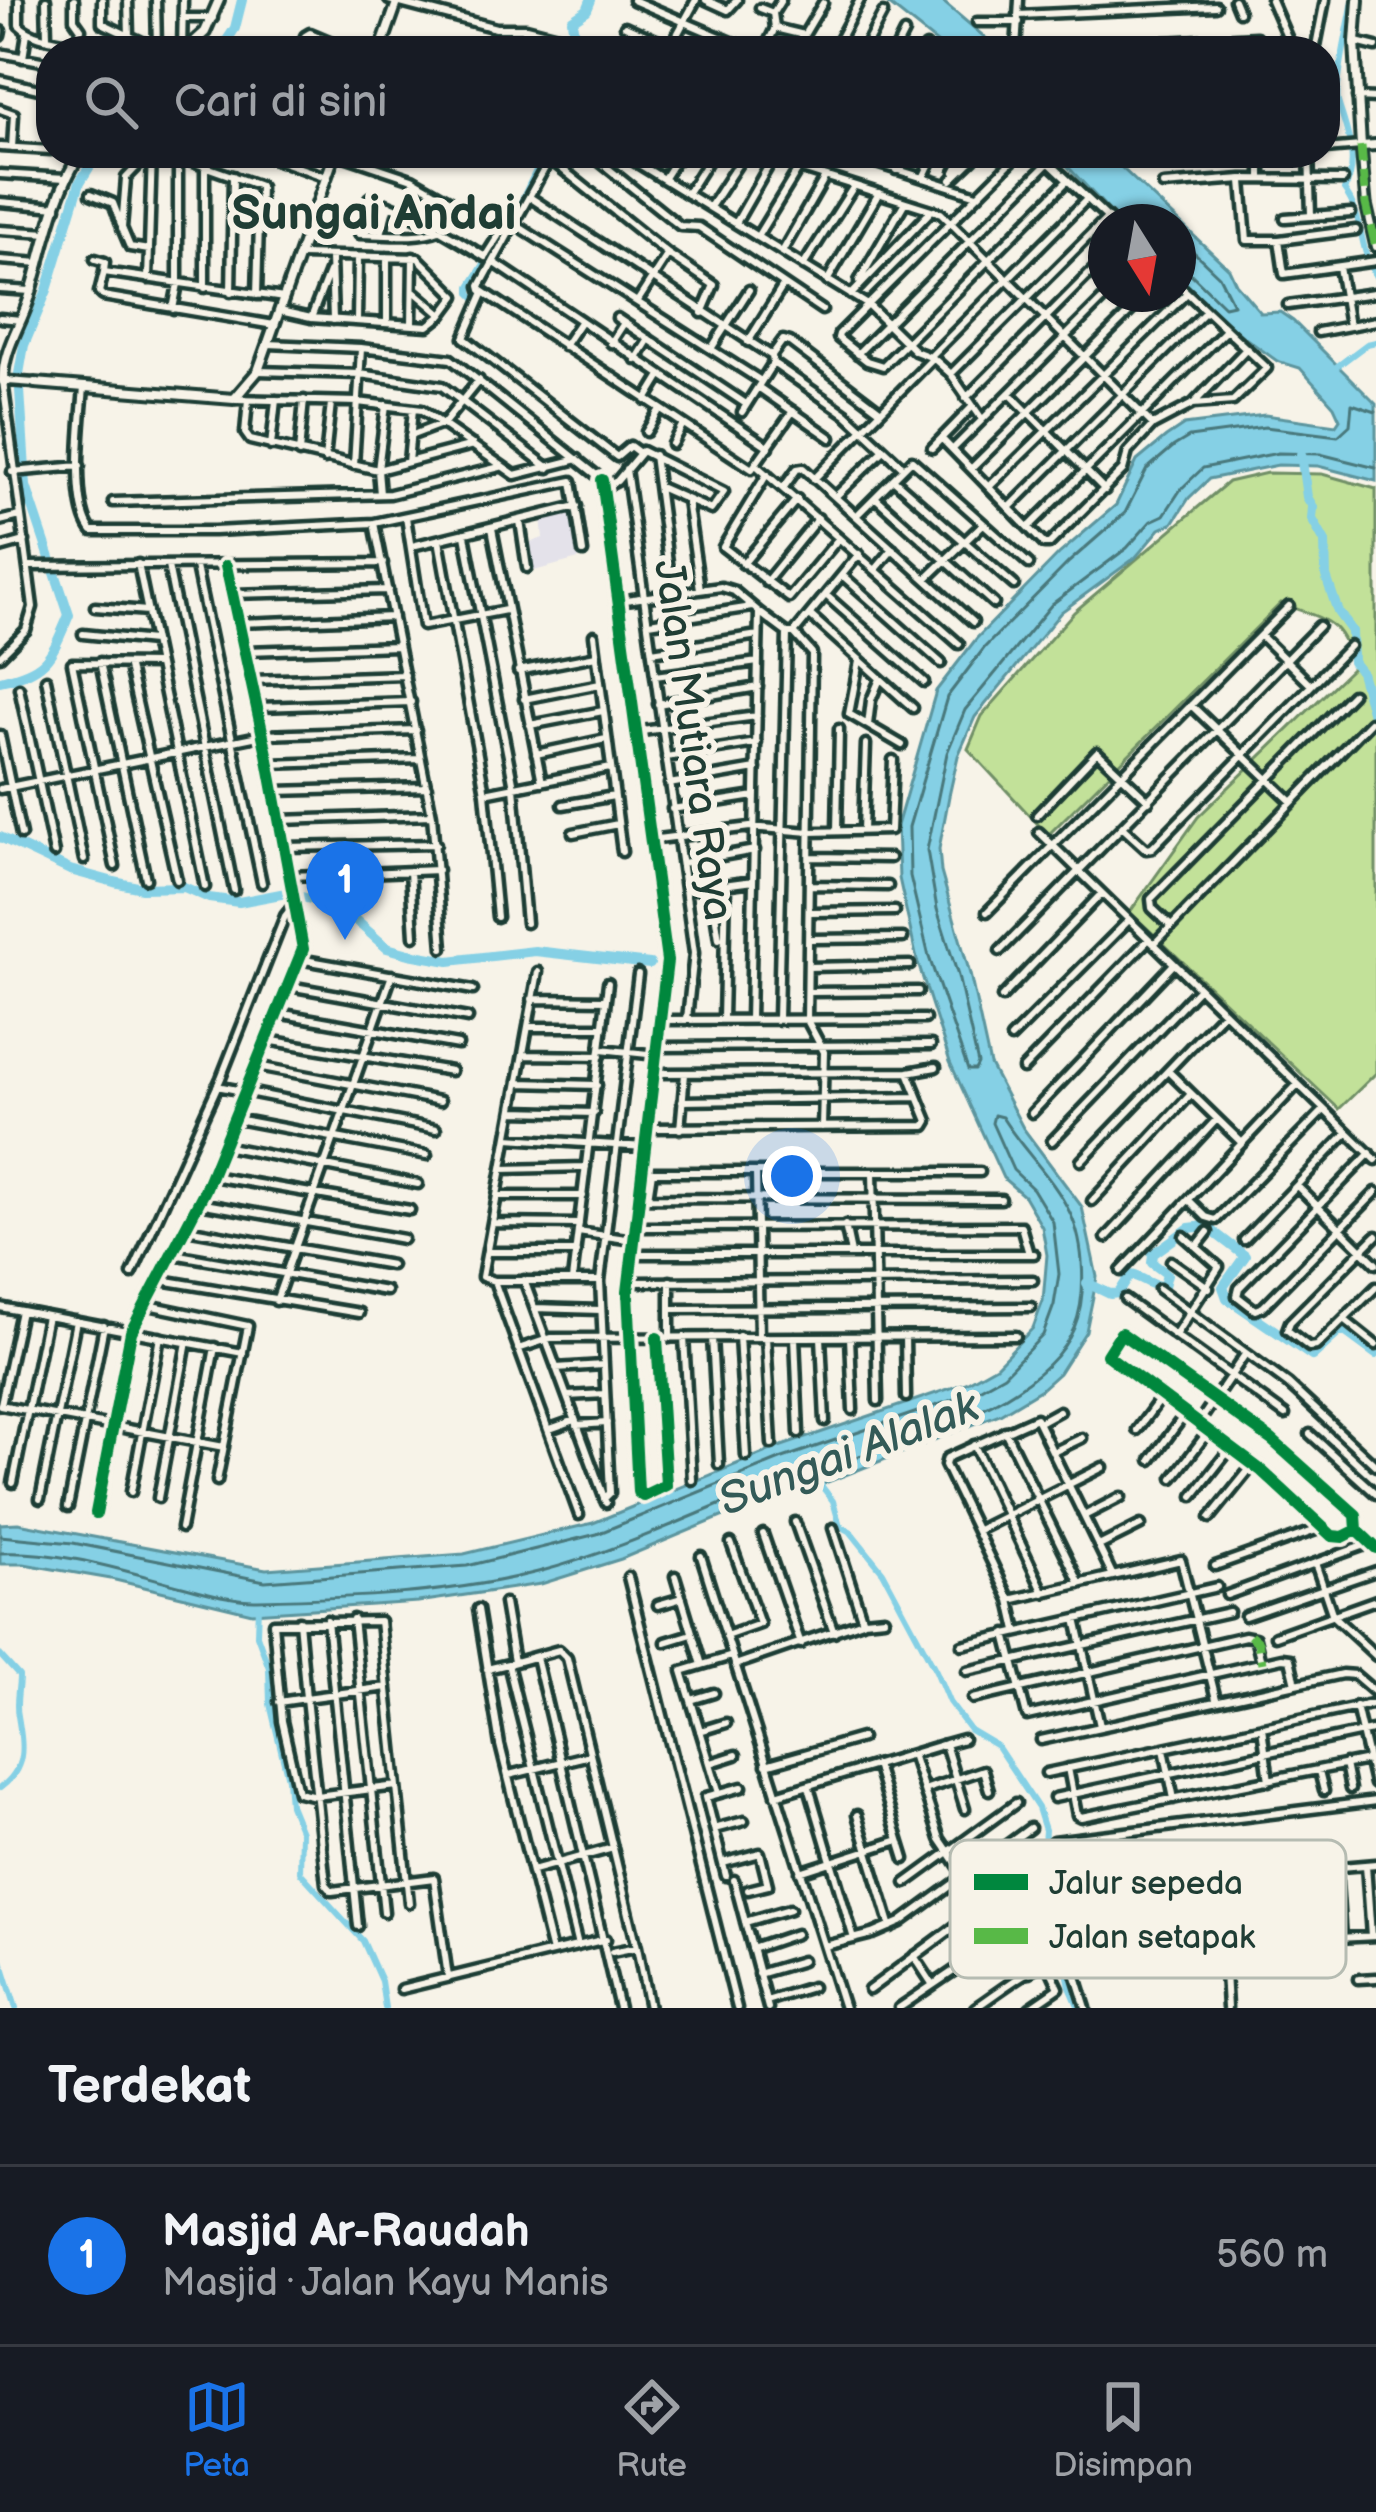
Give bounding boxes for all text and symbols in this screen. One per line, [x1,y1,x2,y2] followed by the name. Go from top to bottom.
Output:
[36,36,1340,168] search box
[78,69,144,135] icon: search
[174,75,388,130] text: Cari di sini
[232,186,516,243] district label: Sungai Andai
[1088,204,1196,312] north arrow
[642,557,743,924] street label: Jalan Mutiara Raya
[306,841,384,940] pin: 1
[762,1146,822,1206] your location
[711,1379,988,1529] water label: Sungai Alalak
[950,1840,1346,1978] legend
[1049,1864,1243,1904] text: Jalur sepeda
[1049,1918,1256,1958] text: Jalan setapak
[48,2056,251,2117] text: Terdekat
[162,2205,530,2260] text: Masjid Ar-Raudah
[79,2232,95,2279] text: 1
[1216,2232,1328,2279] text: 560 m
[162,2260,609,2307] text: Masjid · Jalan Kayu Manis
[183,2374,250,2486] tab: Peta
[616,2374,687,2486] tab: Rute
[1053,2374,1193,2486] tab: Disimpan

